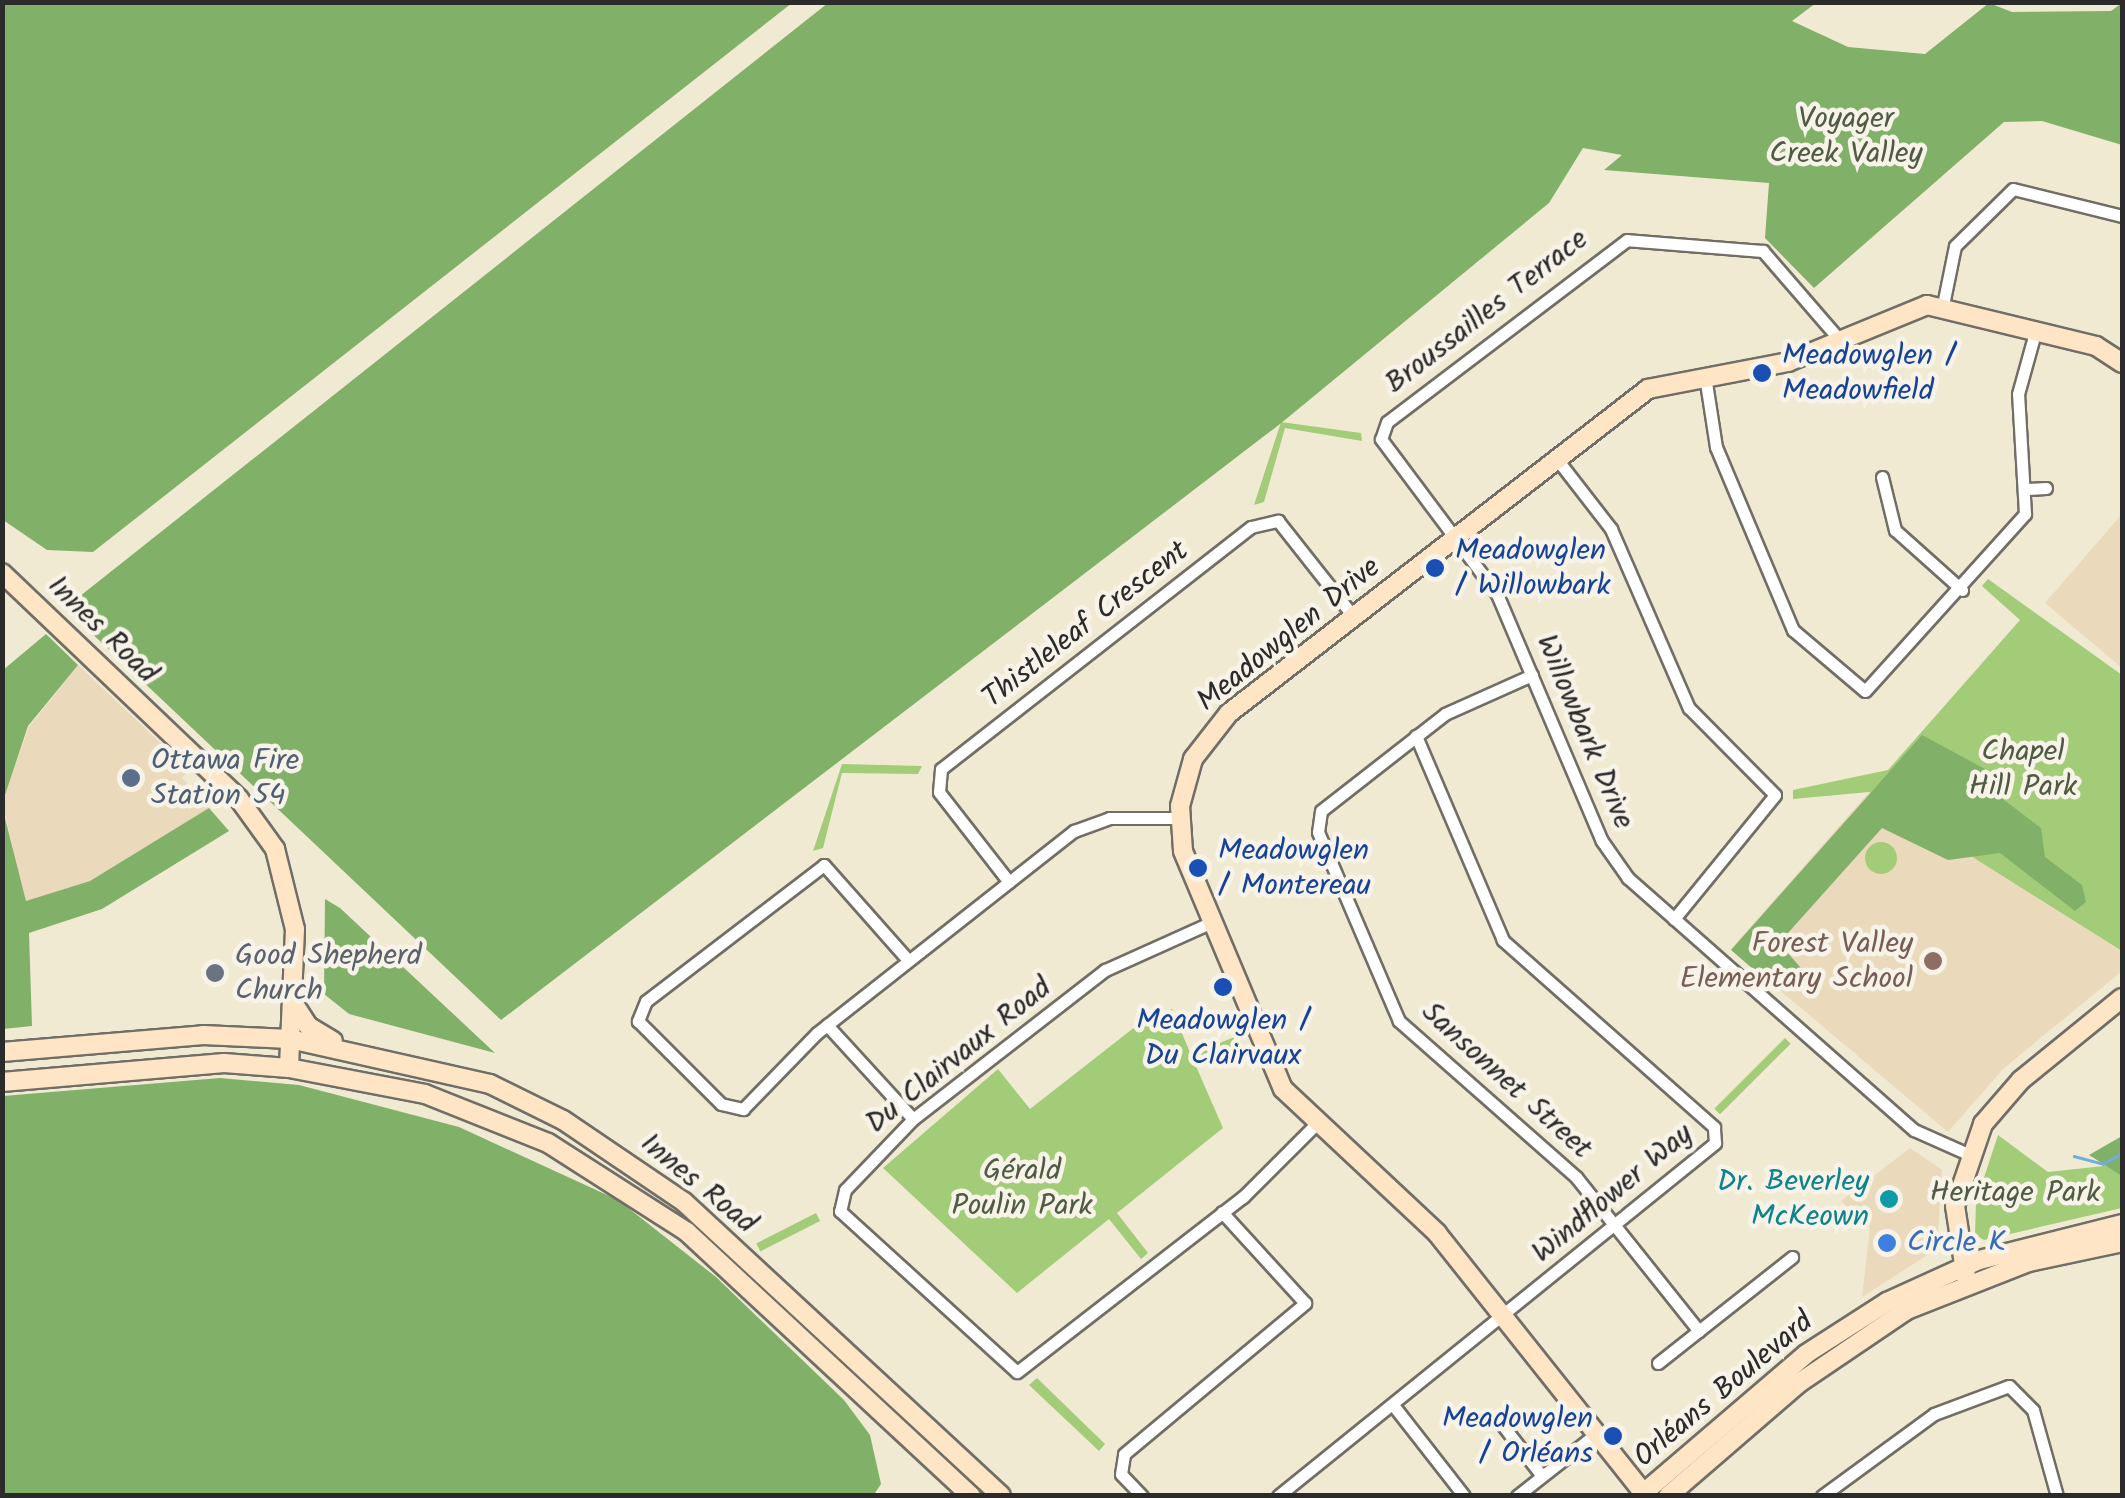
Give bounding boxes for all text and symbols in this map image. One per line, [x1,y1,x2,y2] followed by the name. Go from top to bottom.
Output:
[1769,101,1923,172] park label: Voyager Creek Valley
[1379,222,1595,402] street label: Broussailles Terrace
[1782,338,1956,408] place label: Meadowglen / Meadowfield
[1751,362,1773,384] marker: Meadowglen / Meadowfield
[976,533,1196,717] street label: Thistleleaf Crescent
[1455,533,1611,604] place label: Meadowglen / Willowbark
[1190,550,1388,720] street label: Meadowglen Drive
[1424,557,1446,579] marker: Meadowglen / Willowbark
[39,569,165,691] street label: Innes Road
[1527,629,1641,835] street label: Willowbark Drive
[1969,734,2077,804] park label: Chapel Hill Park
[151,743,299,814] place label: Ottawa Fire Station 54
[120,767,142,789] marker: Ottawa Fire Station 54
[1218,833,1371,904] place label: Meadowglen / Montereau
[1187,857,1209,879] marker: Meadowglen / Montereau
[1680,926,1913,996] place label: Forest Valley Elementary School
[235,938,422,1008] place label: Good Shepherd Church
[1922,950,1944,972] marker: Forest Valley Elementary School
[204,962,226,984] marker: Good Shepherd Church
[859,970,1059,1142] street label: Du Clairvaux Road
[1212,976,1234,998] marker: Meadowglen / Du Clairvaux
[1413,995,1599,1167] street label: Sansonnet Street
[1136,1003,1310,1074] place label: Meadowglen / Du Clairvaux
[1525,1116,1701,1272] street label: Windflower Way
[632,1126,764,1242] street label: Innes Road
[951,1153,1093,1224] park label: Gérald Poulin Park
[1717,1164,1869,1234] place label: Dr. Beverley McKeown
[1930,1175,2100,1211] park label: Heritage Park
[1878,1188,1900,1210] marker: Dr. Beverley McKeown
[1907,1225,2006,1261] place label: Circle K
[1876,1232,1898,1254] marker: Circle K
[1627,1304,1821,1476] street label: Orléans Boulevard
[1442,1401,1593,1472] place label: Meadowglen / Orléans
[1602,1425,1624,1447] marker: Meadowglen / Orléans

